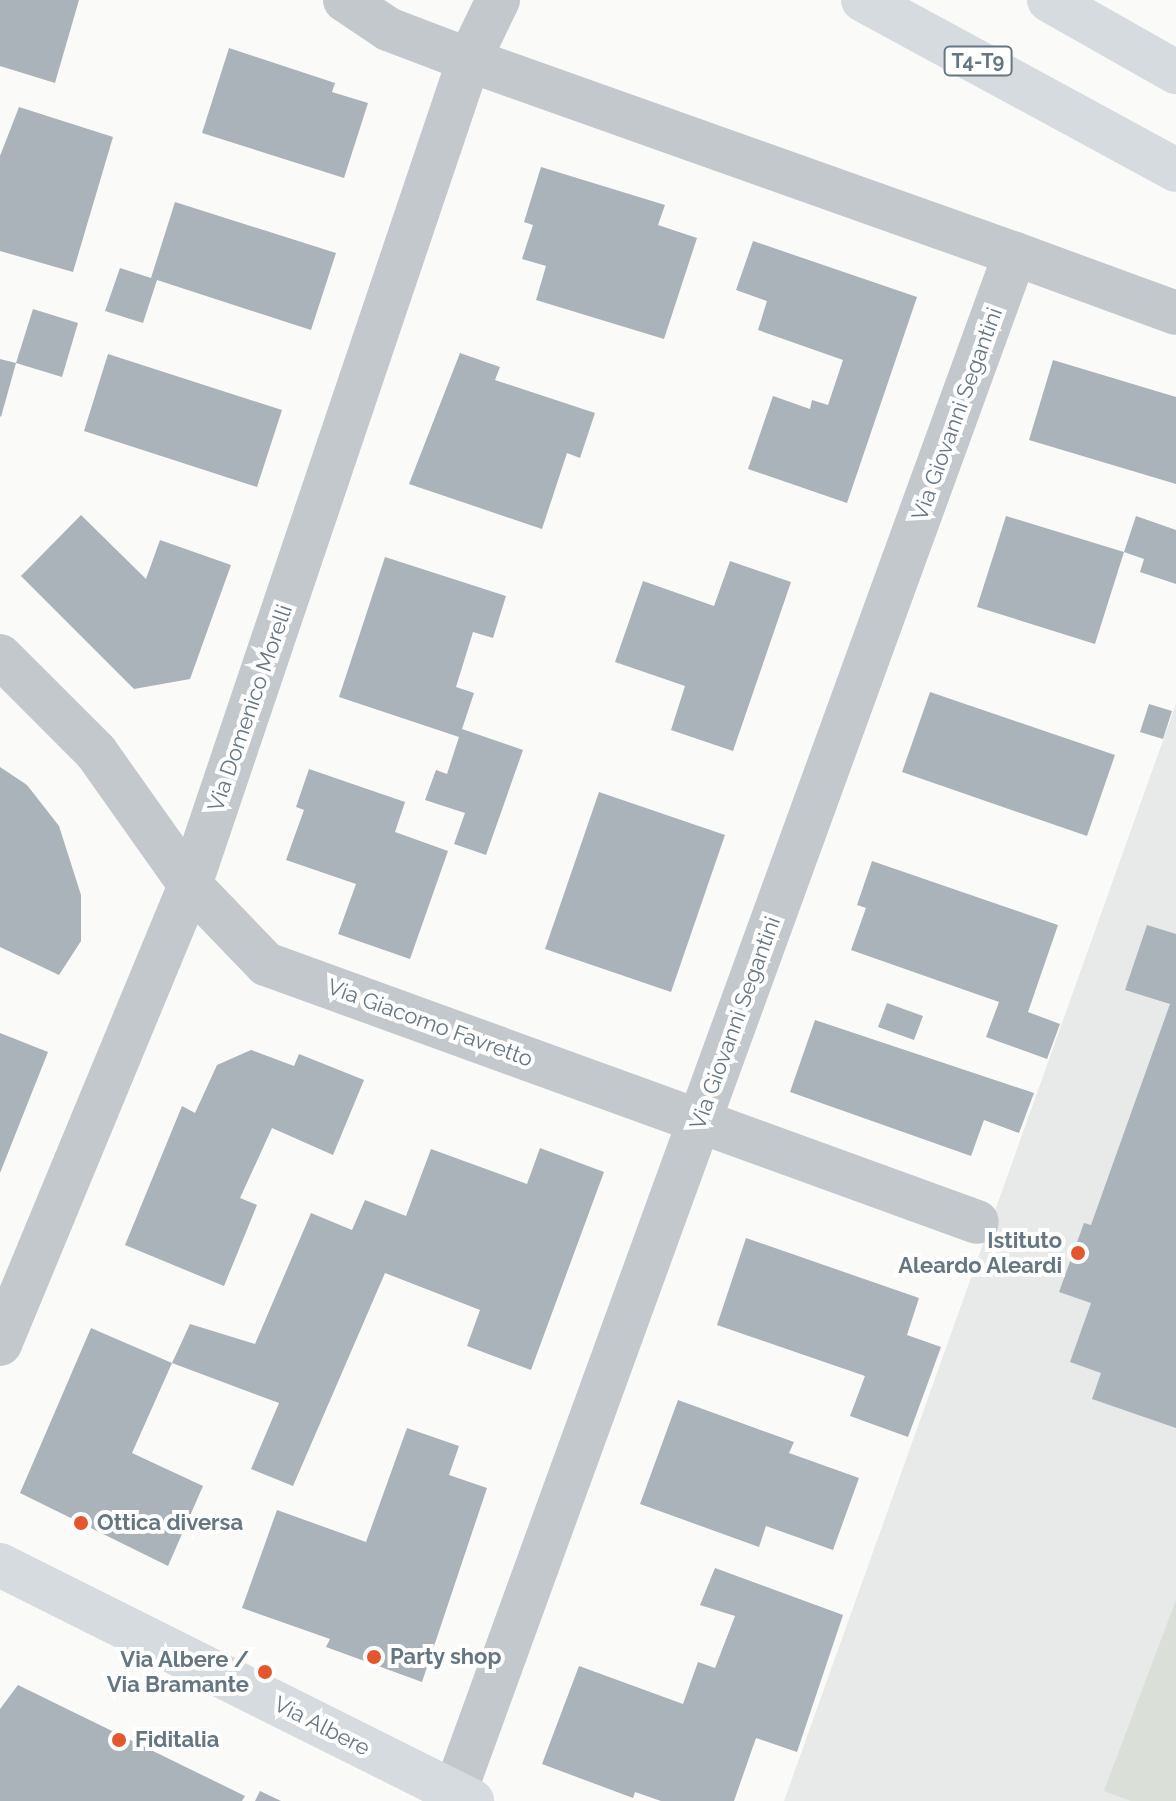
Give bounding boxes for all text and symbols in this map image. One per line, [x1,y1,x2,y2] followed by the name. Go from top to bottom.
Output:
[942,45,1014,77] road number: T4-T9
[906,304,1008,524] street label: Via Giovanni Segantini
[202,601,298,815] street label: Via Domenico Morelli
[684,913,786,1133] street label: Via Giovanni Segantini
[324,974,536,1072] street label: Via Giacomo Favretto
[898,1227,1062,1278] place label: Istituto Aleardo Aleardi
[1069,1244,1087,1262] marker: Istituto Aleardo Aleardi
[97,1510,243,1536] place label: Ottica diversa
[72,1514,90,1532] marker: Ottica diversa
[390,1644,502,1670] place label: Party shop
[107,1646,249,1698] place label: Via Albere / Via Bramante
[365,1648,383,1666] marker: Party shop
[256,1663,274,1681] marker: Via Albere / Via Bramante
[269,1690,375,1762] street label: Via Albere
[135,1727,219,1753] place label: Fiditalia
[110,1731,128,1749] marker: Fiditalia

